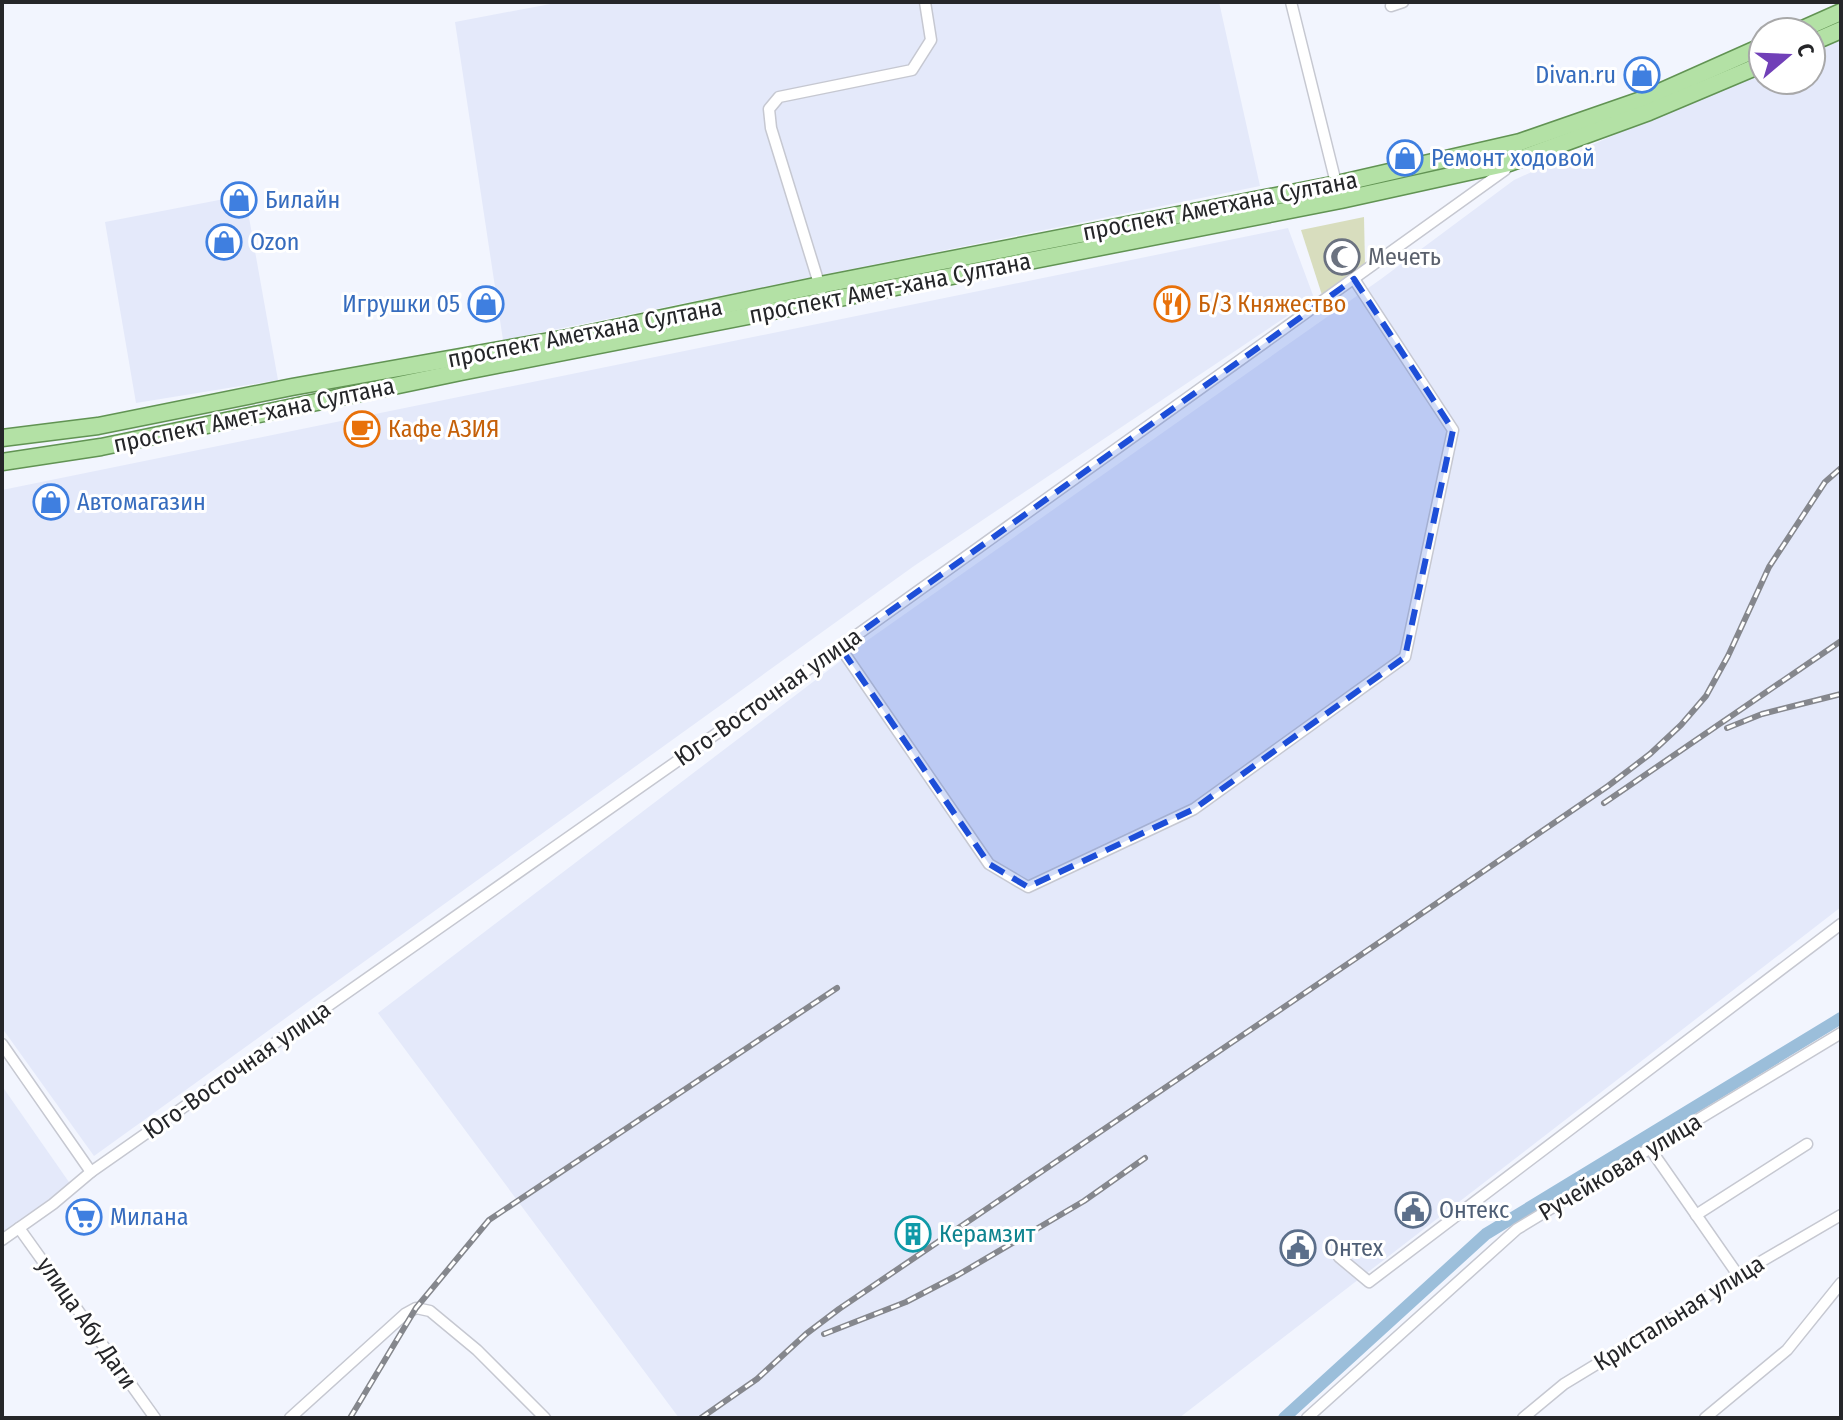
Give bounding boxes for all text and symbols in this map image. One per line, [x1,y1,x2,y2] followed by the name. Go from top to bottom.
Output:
[1747,16,1827,96] north arrow
[1791,40,1820,60] text: С
[1623,56,1661,94] shop icon: Divan.ru
[1535,61,1616,89] place label: Divan.ru
[1386,139,1424,177] shop icon: Ремонт ходовой
[1431,144,1595,172] place label: Ремонт ходовой
[1080,166,1360,246] street label: проспект Аметхана Султана
[220,181,258,219] shop icon: Билайн
[265,186,340,214] place label: Билайн
[205,223,243,261] shop icon: Ozon
[250,228,299,256] place label: Ozon
[1323,238,1361,276] mosque icon: Мечеть
[1368,243,1441,271] place label: Мечеть
[747,247,1033,329] street label: проспект Амет-хана Султана
[467,285,505,323] shop icon: Игрушки 05
[1153,285,1191,323] restaurant icon: Б/З Княжество
[342,290,460,318] place label: Игрушки 05
[1198,290,1346,318] place label: Б/З Княжество
[445,293,725,373] street label: проспект Аметхана Султана
[111,372,397,458] street label: проспект Амет-хана Султана
[343,410,381,448] cafe icon: Кафе АЗИЯ
[388,415,499,443] place label: Кафе АЗИЯ
[32,483,70,521] shop icon: Автомагазин
[77,488,206,516] place label: Автомагазин
[669,622,867,772] street label: Юго-Восточная улица
[138,995,336,1145] street label: Юго-Восточная улица
[1534,1107,1706,1227] street label: Ручейковая улица
[1394,1191,1432,1229] public building icon: Онтекс
[1439,1196,1509,1224] place label: Онтекс
[65,1198,103,1236] supermarket icon: Милана
[110,1203,189,1231] place label: Милана
[894,1215,932,1253] building icon: Керамзит
[939,1220,1036,1248] place label: Керамзит
[1279,1229,1317,1267] public building icon: Онтех
[1324,1234,1384,1262] place label: Онтех
[1589,1249,1769,1377] street label: Кристальная улица
[31,1252,143,1394] street label: улица Абу Даги

